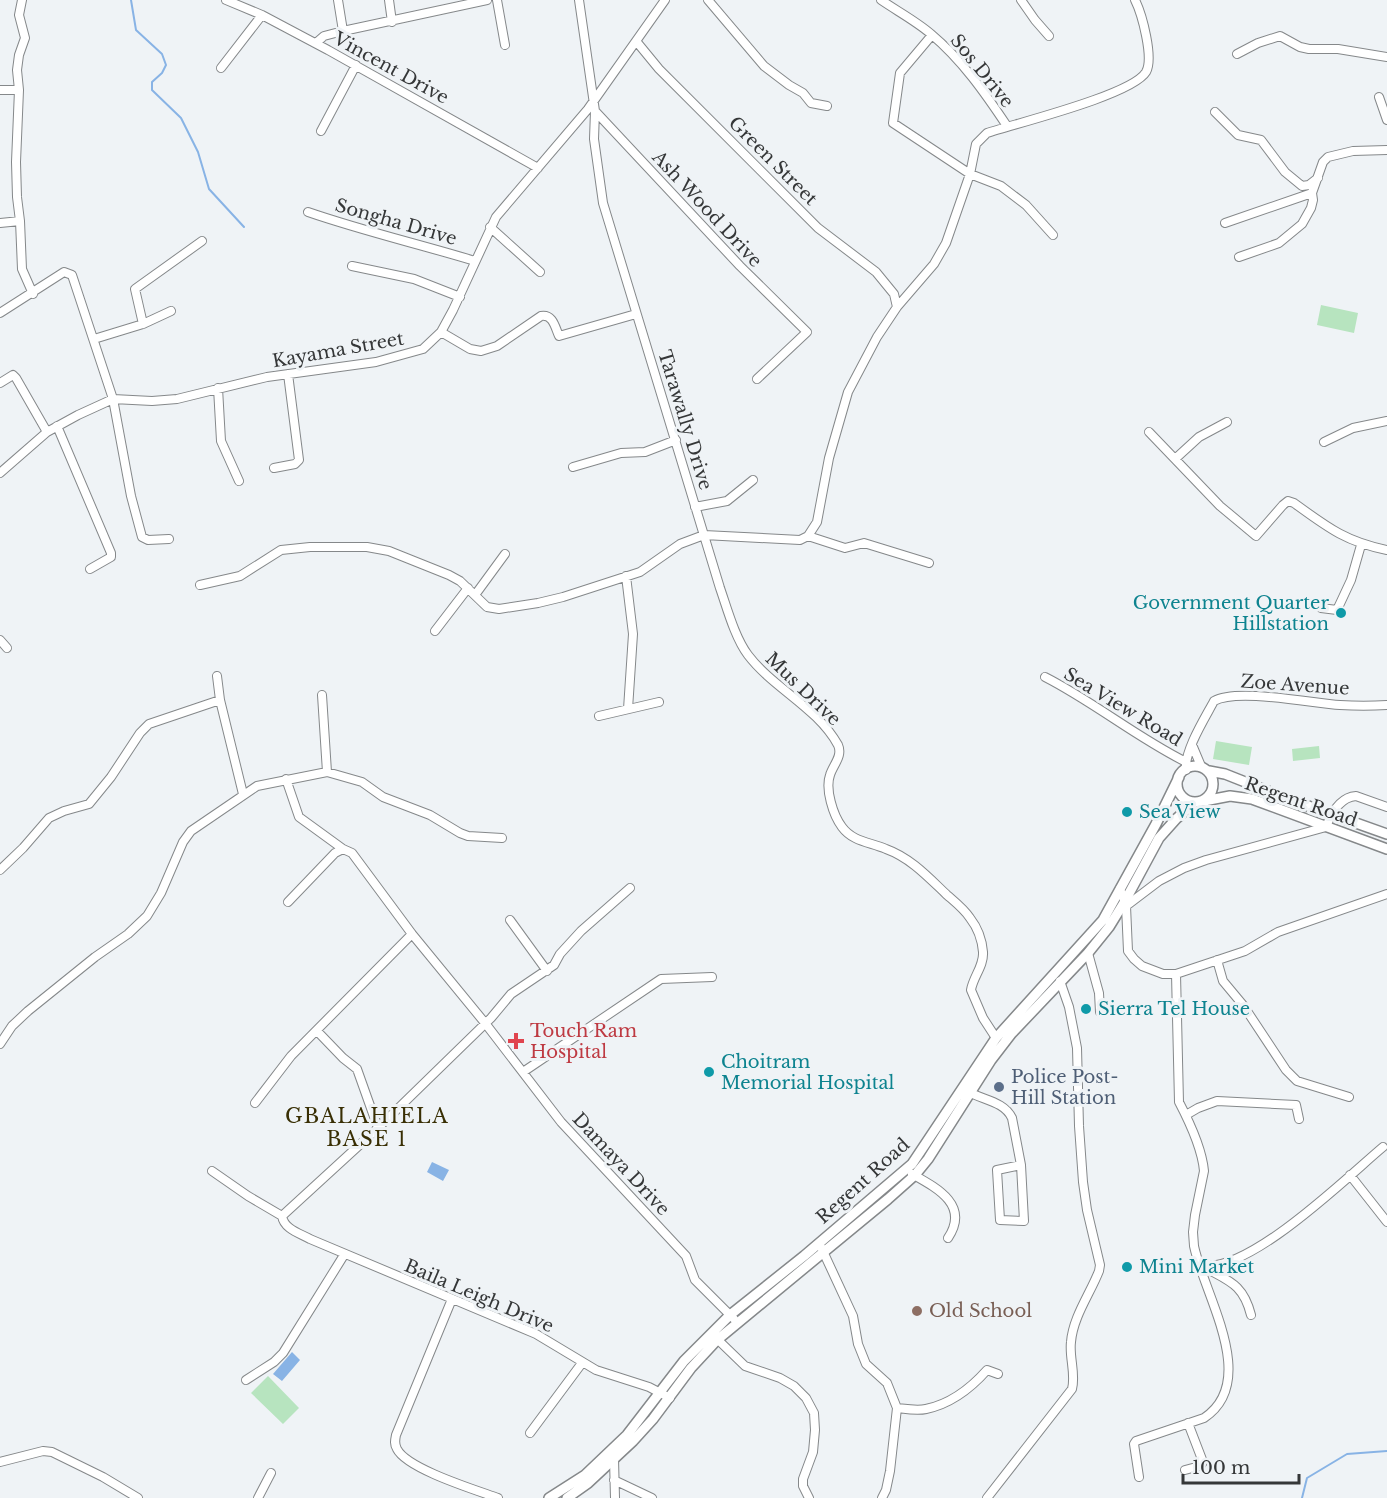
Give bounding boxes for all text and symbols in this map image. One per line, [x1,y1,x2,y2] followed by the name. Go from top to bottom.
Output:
[329,27,452,109] street label: Vincent Drive
[946,30,1018,112] street label: Sos Drive
[724,112,822,210] street label: Green Street
[647,146,767,272] street label: Ash Wood Drive
[333,194,459,250] street label: Songha Drive
[270,328,406,372] street label: Kayama Street
[653,347,717,493] street label: Tarawally Drive
[1133,592,1329,635] place label: Government Quarter Hillstation
[1334,606,1348,620] marker: Government Quarter Hillstation
[761,648,845,730] street label: Mus Drive
[1060,663,1186,751] street label: Sea View Road
[1240,670,1350,700] street label: Zoe Avenue
[1242,772,1360,832] street label: Regent Road
[1139,801,1221,823] place label: Sea View
[1120,805,1134,819] marker: Sea View
[1098,998,1250,1020] place label: Sierra Tel House
[1079,1002,1093,1016] marker: Sierra Tel House
[530,1020,637,1063] place label: Touch Ram Hospital
[507,1032,525,1050] marker: Touch Ram Hospital
[721,1051,895,1094] place label: Choitram Memorial Hospital
[702,1065,716,1079] marker: Choitram Memorial Hospital
[1011,1066,1119,1109] place label: Police Post- Hill Station
[992,1080,1006,1094] marker: Police Post- Hill Station
[285,1104,449,1151] district label: GBALAHIELA BASE 1
[568,1108,674,1220] street label: Damaya Drive
[812,1133,914,1229] street label: Regent Road
[401,1255,557,1337] street label: Baila Leigh Drive
[1139,1256,1254,1278] place label: Mini Market
[1120,1260,1134,1274] marker: Mini Market
[929,1300,1032,1322] place label: Old School
[910,1304,924,1318] marker: Old School
[1183,1447,1298,1485] scale bar
[1192,1457,1250,1479] text: 100 m

